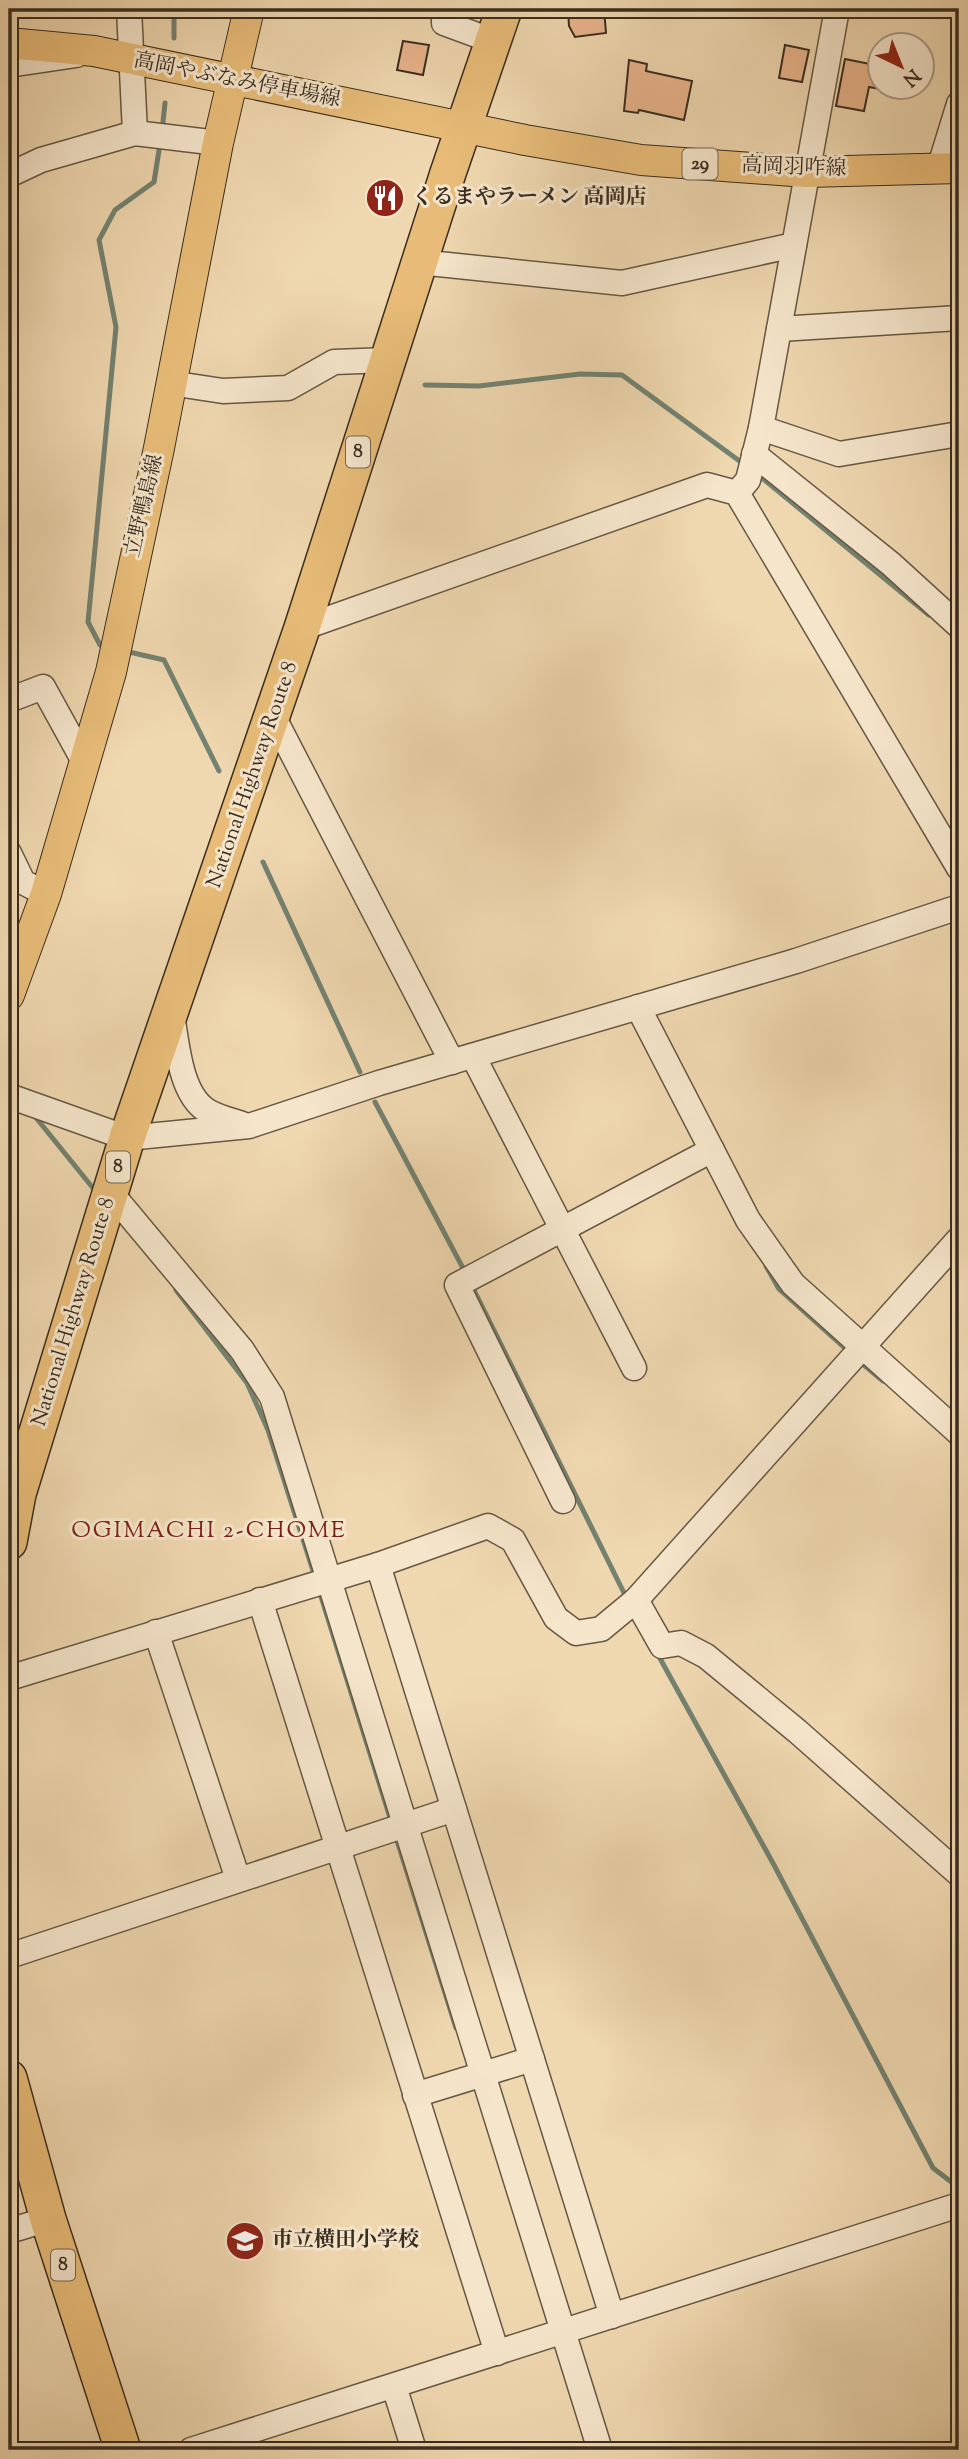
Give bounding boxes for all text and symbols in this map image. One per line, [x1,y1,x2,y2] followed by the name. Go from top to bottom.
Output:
[866,32,936,102] north arrow
[131,46,343,116] street label: 高岡やぶなみ停車場線
[896,62,926,92] text: N
[682,148,718,180] road number: 29
[741,151,847,185] street label: 高岡羽咋線
[364,177,406,219] restaurant icon: くるまやラーメン 高岡店
[412,183,646,213] place label: くるまやラーメン 高岡店
[346,436,370,467] road number: 8
[119,451,171,561] street label: 立野鴨島線
[200,658,306,892] street label: National Highway Route 8
[106,1152,130,1182] road number: 8
[25,1194,123,1430] street label: National Highway Route 8
[71,1515,347,1548] district label: OGIMACHI 2-CHOME
[224,2220,266,2262] school or university icon: 市立横田小学校
[272,2226,419,2256] place label: 市立横田小学校
[51,2250,75,2280] road number: 8

